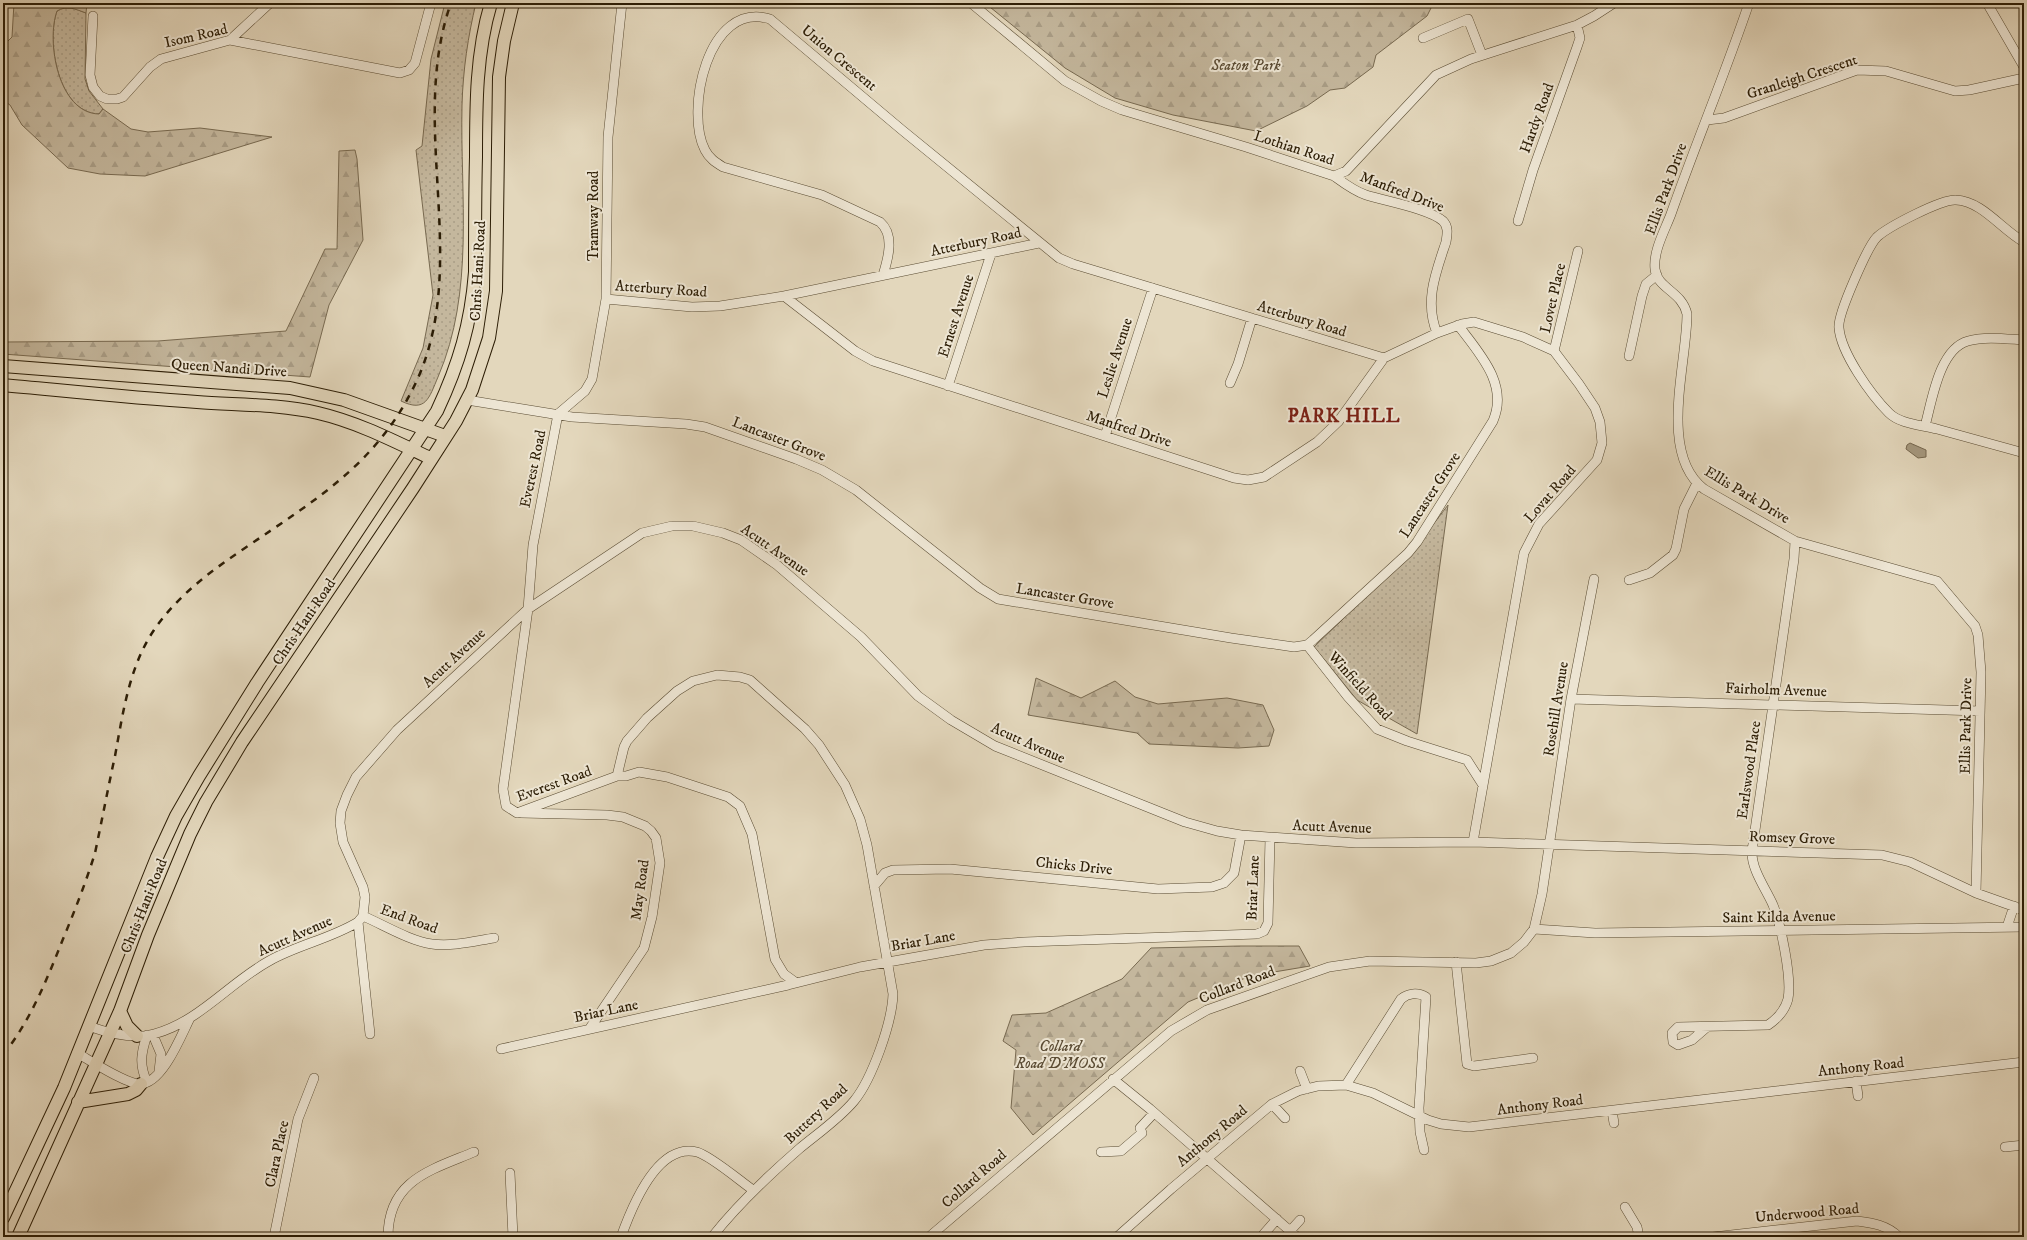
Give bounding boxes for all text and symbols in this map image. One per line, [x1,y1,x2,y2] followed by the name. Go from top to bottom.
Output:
[163,19,230,52] street label: Isom Road
[797,21,881,95] street label: Union Crescent
[1744,50,1860,104] street label: Granleigh Crescent
[1210,56,1281,75] park label: Seaton Park
[1516,80,1559,156] street label: Hardy Road
[1252,126,1337,170] street label: Lothian Road
[1641,140,1691,238] street label: Ellis Park Drive
[1357,167,1447,217] street label: Manfred Drive
[584,170,603,261] street label: Tramway Road
[466,220,490,322] street label: Chris Hani Road
[929,223,1024,261] street label: Atterbury Road
[1536,261,1570,335] street label: Lovet Place
[934,272,978,360] street label: Ernest Avenue
[614,276,708,302] street label: Atterbury Road
[1255,296,1349,342] street label: Atterbury Road
[1093,316,1137,400] street label: Leslie Avenue
[171,354,287,382] street label: Queen Nandi Drive
[1288,405,1400,428] district label: PARK HILL
[1084,406,1174,452] street label: Manfred Drive
[729,412,829,466] street label: Lancaster Grove
[515,428,551,510] street label: Everest Road
[1395,448,1465,542] street label: Lancaster Grove
[1520,461,1581,527] street label: Lovat Road
[1701,462,1793,528] street label: Ellis Park Drive
[737,519,813,581] street label: Acutt Avenue
[268,575,340,669] street label: Chris Hani Road
[1015,579,1115,613] street label: Lancaster Grove
[419,624,489,692] street label: Acutt Avenue
[1323,647,1396,725] street label: Winfield Road
[1539,660,1573,758] street label: Rosehill Avenue
[1956,678,1976,774] street label: Ellis Park Drive
[1725,679,1827,701] street label: Fairholm Avenue
[988,718,1068,768] street label: Acutt Avenue
[1733,720,1765,820] street label: Earlswood Place
[514,761,595,806] street label: Everest Road
[1292,816,1372,838] street label: Acutt Avenue
[1749,827,1835,849] street label: Romsey Grove
[1035,853,1113,879] street label: Chicks Drive
[116,855,172,956] street label: Chris Hani Road
[1242,855,1264,921] street label: Briar Lane
[626,858,654,922] street label: May Road
[377,900,441,938] street label: End Road
[1722,907,1836,927] street label: Saint Kilda Avenue
[255,911,335,961] street label: Acutt Avenue
[889,926,957,956] street label: Briar Lane
[1196,962,1278,1008] street label: Collard Road
[572,995,640,1027] street label: Briar Lane
[1015,1037,1106,1073] park label: Collard Road D'MOSS
[1817,1053,1905,1081] street label: Anthony Road
[780,1080,852,1148] street label: Buttery Road
[1496,1090,1585,1120] street label: Anthony Road
[1173,1101,1252,1171] street label: Anthony Road
[261,1119,293,1189] street label: Clara Place
[938,1145,1011,1212] street label: Collard Road
[1754,1199,1860,1227] street label: Underwood Road

